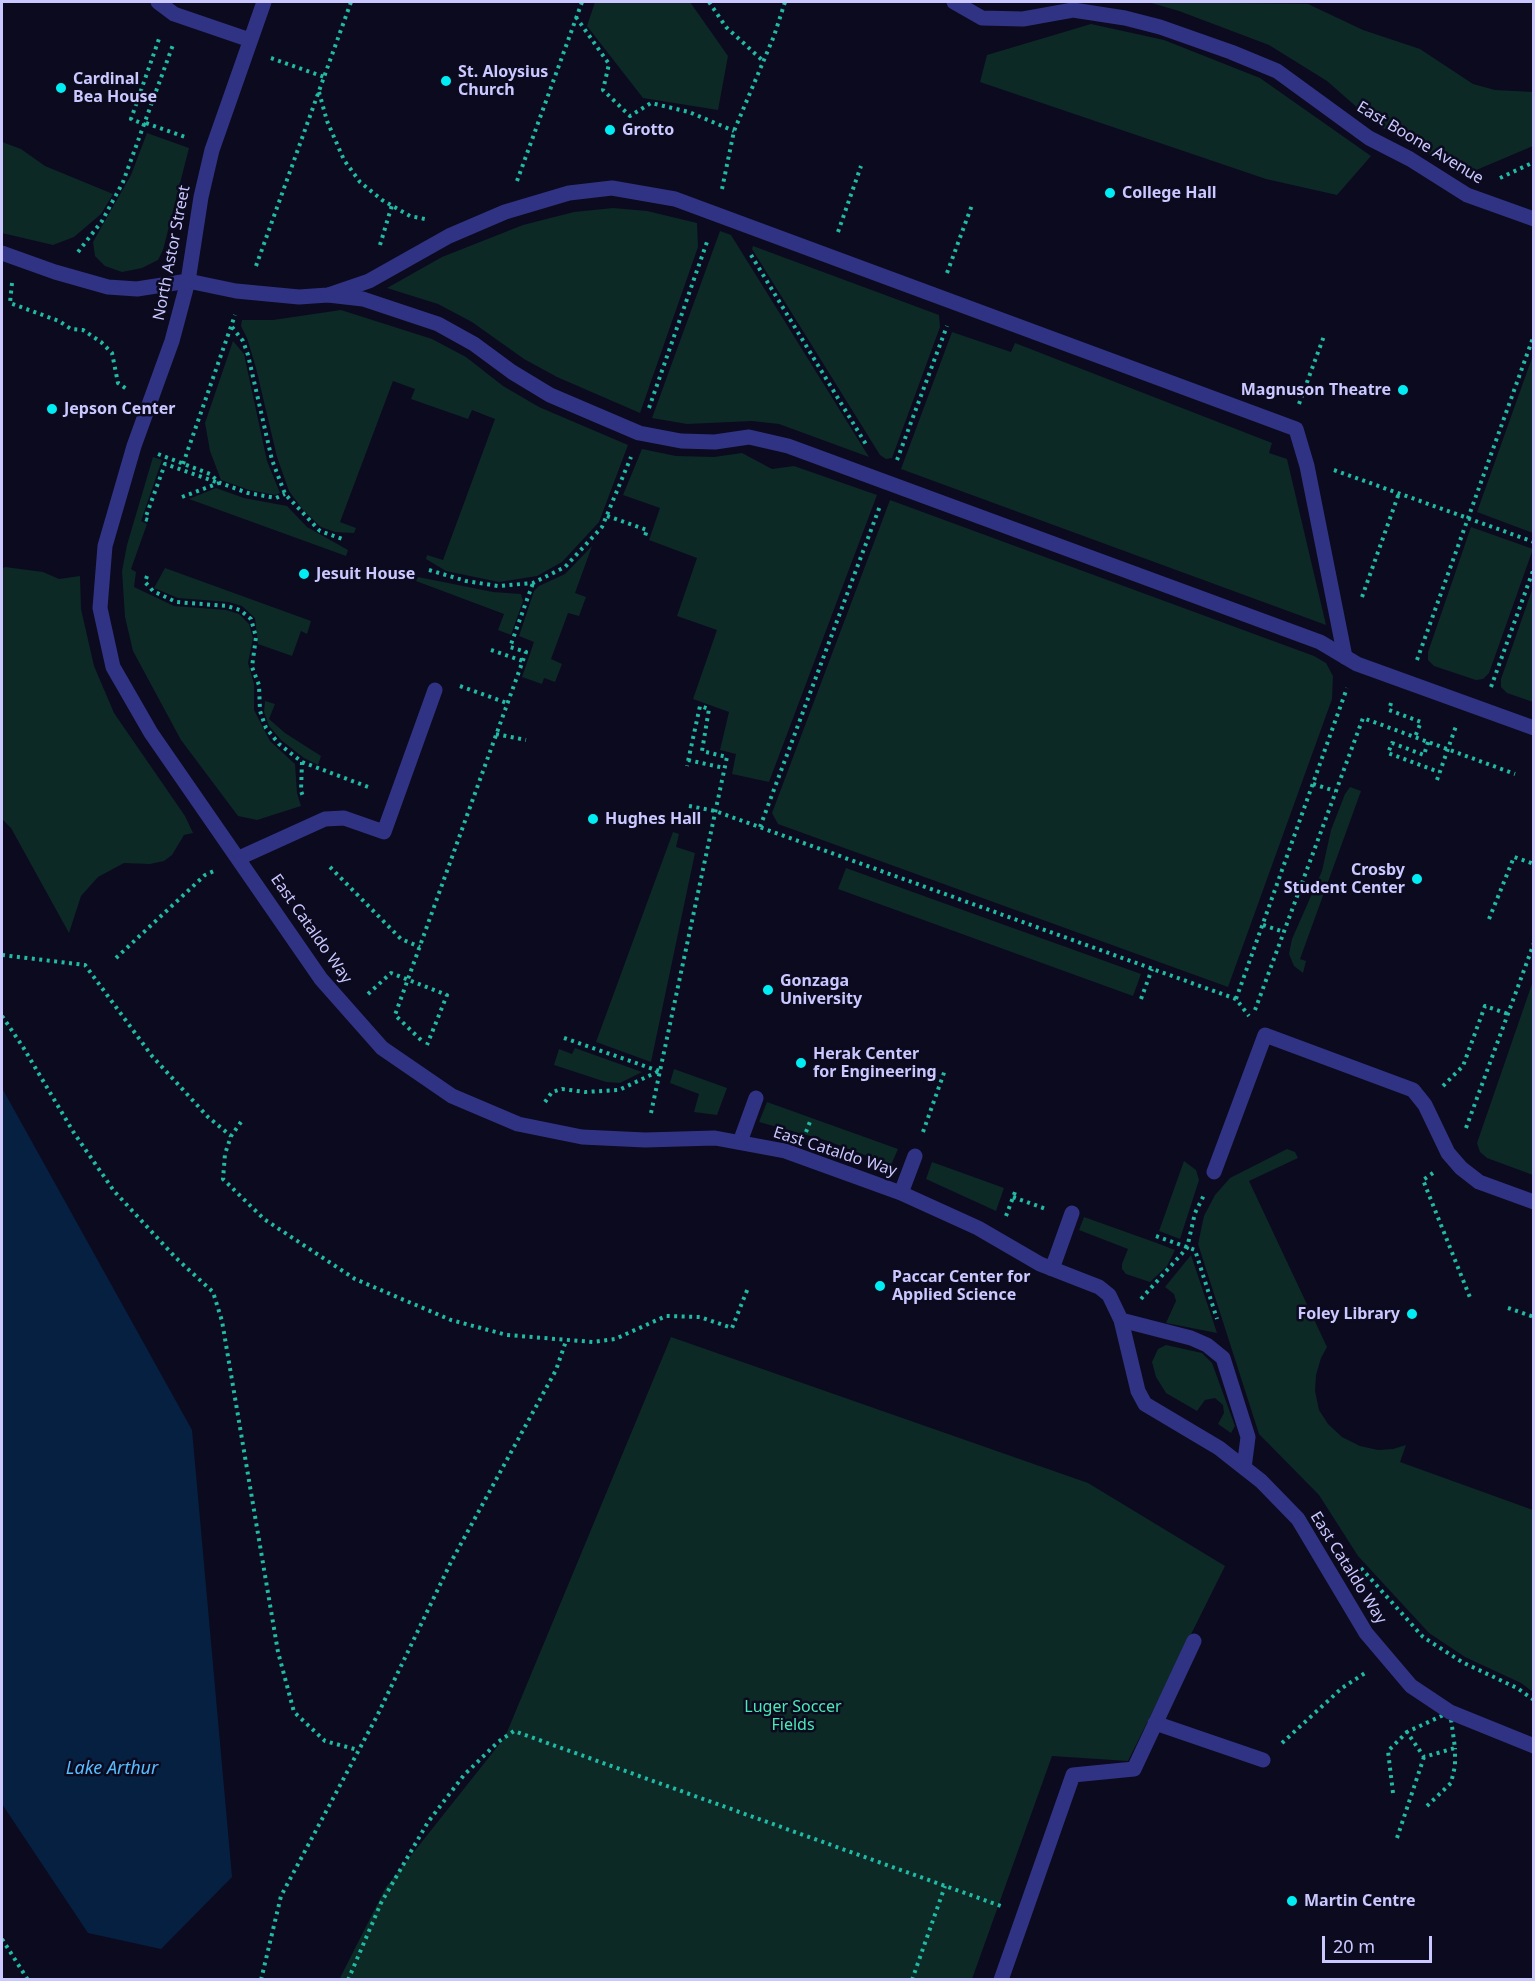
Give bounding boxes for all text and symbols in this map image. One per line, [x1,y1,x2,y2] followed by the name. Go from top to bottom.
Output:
[458,62,548,100] place label: St. Aloysius Church
[73,69,157,107] place label: Cardinal Bea House
[439,74,453,88] marker: St. Aloysius Church
[54,81,68,95] marker: Cardinal Bea House
[1353,98,1487,188] street label: East Boone Avenue
[622,120,674,140] place label: Grotto
[603,123,617,137] marker: Grotto
[1122,183,1217,203] place label: College Hall
[150,184,194,322] street label: North Astor Street
[1103,186,1117,200] marker: College Hall
[1241,380,1391,400] place label: Magnuson Theatre
[1396,383,1410,397] marker: Magnuson Theatre
[64,399,175,419] place label: Jepson Center
[45,402,59,416] marker: Jepson Center
[316,564,415,584] place label: Jesuit House
[297,567,311,581] marker: Jesuit House
[605,809,701,829] place label: Hughes Hall
[586,812,600,826] marker: Hughes Hall
[1284,860,1405,898] place label: Crosby Student Center
[266,871,356,987] street label: East Cataldo Way
[1410,872,1424,886] marker: Crosby Student Center
[780,971,862,1009] place label: Gonzaga University
[761,983,775,997] marker: Gonzaga University
[813,1044,937,1082] place label: Herak Center for Engineering
[794,1056,808,1070] marker: Herak Center for Engineering
[771,1123,899,1181] street label: East Cataldo Way
[892,1267,1030,1305] place label: Paccar Center for Applied Science
[873,1279,887,1293] marker: Paccar Center for Applied Science
[1297,1304,1400,1324] place label: Foley Library
[1405,1307,1419,1321] marker: Foley Library
[1306,1508,1390,1628] street label: East Cataldo Way
[744,1697,842,1735] park label: Luger Soccer Fields
[66,1758,158,1780] water label: Lake Arthur
[1304,1891,1416,1911] place label: Martin Centre
[1285,1894,1299,1908] marker: Martin Centre
[1325,1924,1434,1962] scale bar
[1333,1934,1375,1958] text: 20 m

